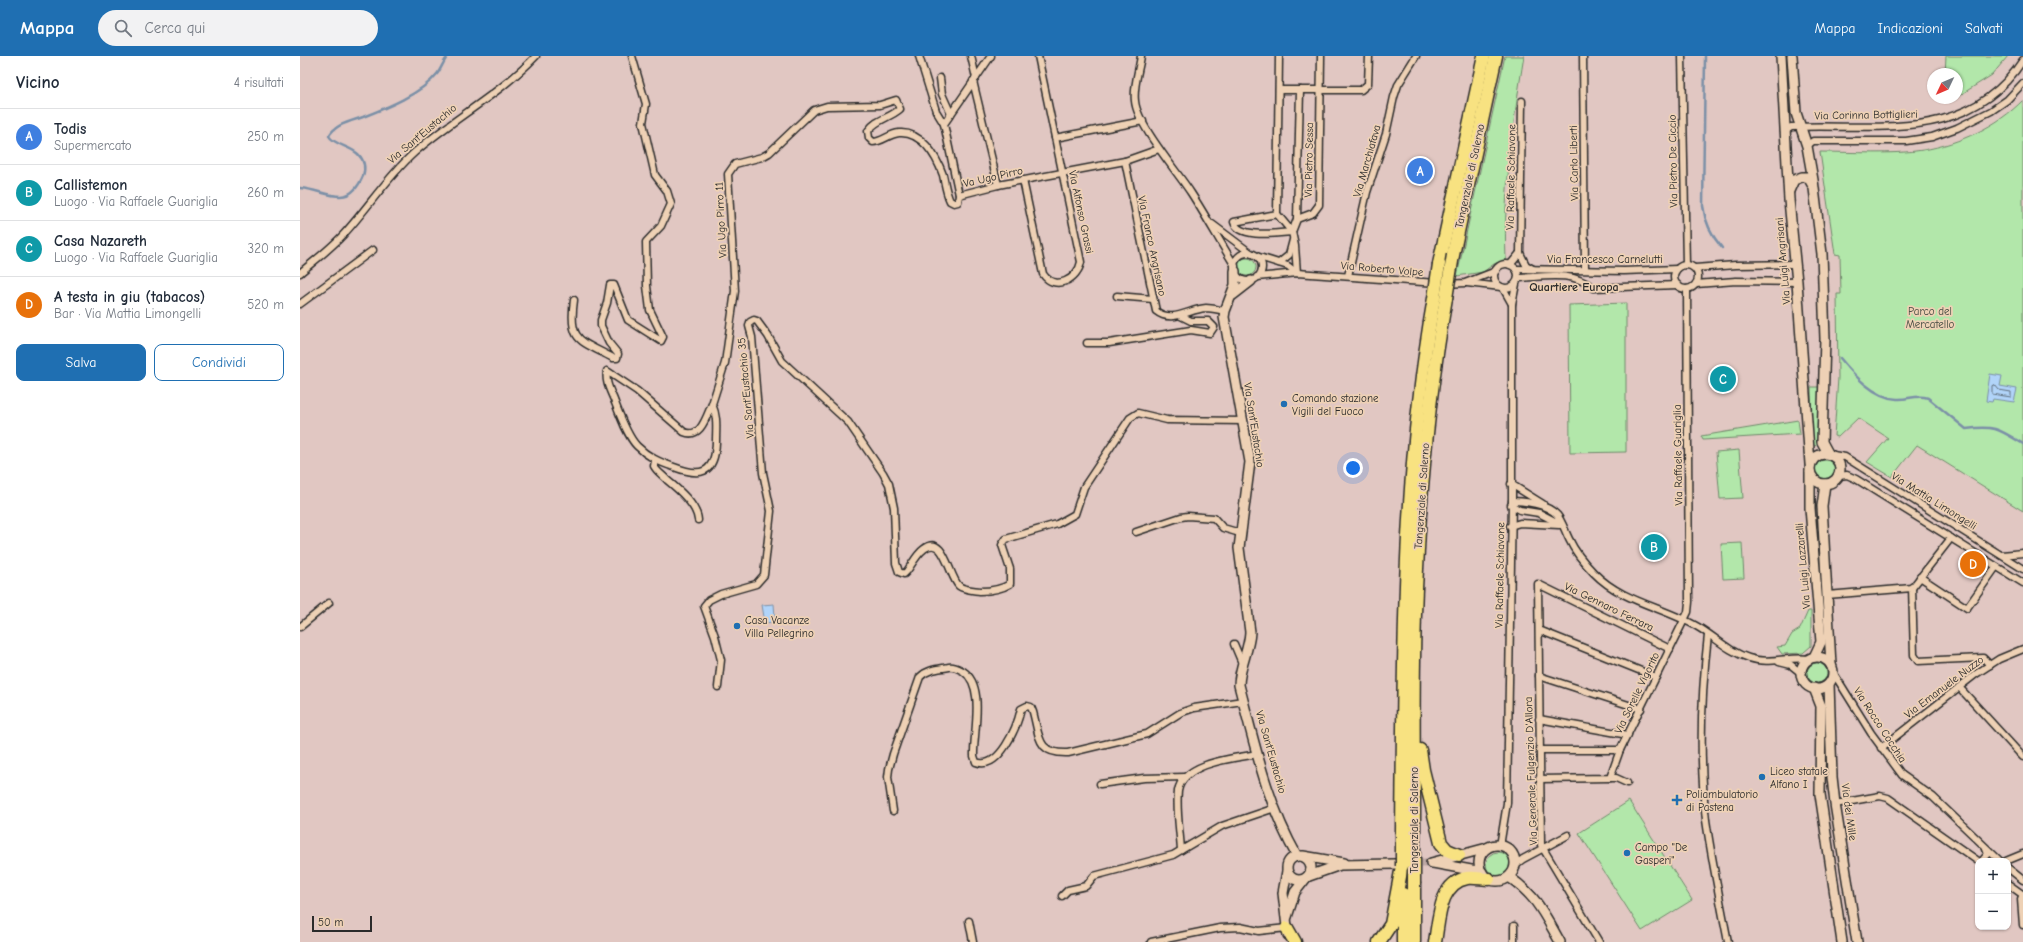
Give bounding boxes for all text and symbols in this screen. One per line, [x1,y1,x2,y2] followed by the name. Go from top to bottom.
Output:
[98,10,378,46] search box
[20,17,74,39] text: Mappa
[112,17,134,39] icon: search
[144,19,205,37] text: Cerca qui
[1815,20,1856,37] text: Mappa
[1878,20,1943,37] text: Indicazioni
[1965,20,2003,37] text: Salvati
[1927,68,1963,104] north arrow
[16,73,59,92] text: Vicino
[234,75,284,90] text: 4 risultati
[385,101,459,167] street label: Via Sant'Eustachio
[1814,108,1918,122] street label: Via Corinna Bottiglieri
[1666,114,1680,208] street label: Via Pietro De Ciccio
[54,120,86,138] text: Todis
[1302,122,1316,198] street label: Via Pietro Sessa
[1453,122,1487,229] street label: Tangenziale di Salerno
[1350,123,1384,199] street label: Via Marchiafava
[1504,124,1518,230] street label: Via Raffaele Schiavone
[1567,125,1581,201] street label: Via Carlo Liberti
[25,129,33,144] text: A
[247,129,284,144] text: 250 m
[54,138,132,153] text: Supermercato
[1407,156,1433,186] pin: A
[962,164,1024,190] street label: Va Ugo Pirro
[1066,169,1096,255] street label: Via Alfonso Grassi
[54,176,128,194] text: Callistemon
[713,182,729,258] street label: Via Ugo Pirro 11
[25,185,33,200] text: B
[247,185,284,200] text: 260 m
[54,194,218,209] text: Luogo · Via Raffaele Guariglia
[1135,195,1169,297] street label: Via Franco Angrisano
[1773,217,1793,305] street label: Via Luigi Angrisani
[54,232,147,250] text: Casa Nazareth
[25,241,33,256] text: C
[248,241,284,256] text: 320 m
[54,250,218,265] text: Luogo · Via Raffaele Guariglia
[1547,253,1663,266] street label: Via Francesco Carnelutti
[1340,259,1424,279] street label: Via Roberto Volpe
[1529,280,1619,294] district label: Quartiere Europa
[54,288,205,306] text: A testa in giu (tabacos)
[25,297,33,312] text: D
[247,297,284,312] text: 520 m
[1906,305,1955,331] park label: Parco del Mercatello
[54,306,201,321] text: Bar · Via Mattia Limongelli
[735,337,757,439] street label: Via Sant'Eustachio 35
[16,344,146,381] button: Salva
[154,344,284,381] button: Condividi
[1710,364,1736,394] pin: C
[1241,382,1267,469] street label: Via Sant'Eustachio
[1292,392,1379,418] place label: Comando stazione Vigili del Fuoco
[1279,399,1289,409] marker: Comando stazione Vigili del Fuoco
[1671,404,1685,506] street label: Via Raffaele Guariglia
[1412,442,1432,550] street label: Tangenziale di Salerno
[1343,458,1363,478] your location
[1889,469,1979,533] street label: Via Mattia Limongelli
[1493,522,1507,628] street label: Via Raffaele Schiavone
[1793,523,1813,609] street label: Via Luigi Lazzarelli
[1641,532,1667,562] pin: B
[1960,549,1986,579] pin: D
[1562,580,1656,634] street label: Via Gennaro Ferrara
[745,614,814,640] place label: Casa Vacanze Villa Pellegrino
[732,621,742,631] marker: Casa Vacanze Villa Pellegrino
[1612,650,1662,736] street label: Via Sorelle Vigorito
[1902,653,1986,721] street label: Via Emanuele Nuzzo
[1851,685,1909,765] street label: Via Rocco Cocchia
[1522,696,1540,846] street label: Via Generale Fulgenzio D'Allora
[1253,709,1289,795] street label: Via Sant'Eustachio
[1770,765,1828,791] place label: Liceo statale Alfano I
[1408,767,1421,873] street label: Tangenziale di Salerno
[1757,772,1767,782] marker: Liceo statale Alfano I
[1839,783,1859,842] street label: Via dei Mille
[1686,788,1758,814] place label: Poliambulatorio di Pastena
[1671,794,1683,806] marker: Poliambulatorio di Pastena
[1635,841,1688,867] place label: Campo "De Gasperi"
[1622,848,1632,858] marker: Campo "De Gasperi"
[1975,858,2011,930] map controls
[1975,858,2011,894] button: +
[1975,894,2011,930] button: −
[312,914,372,933] scale bar
[318,916,343,929] text: 50 m

